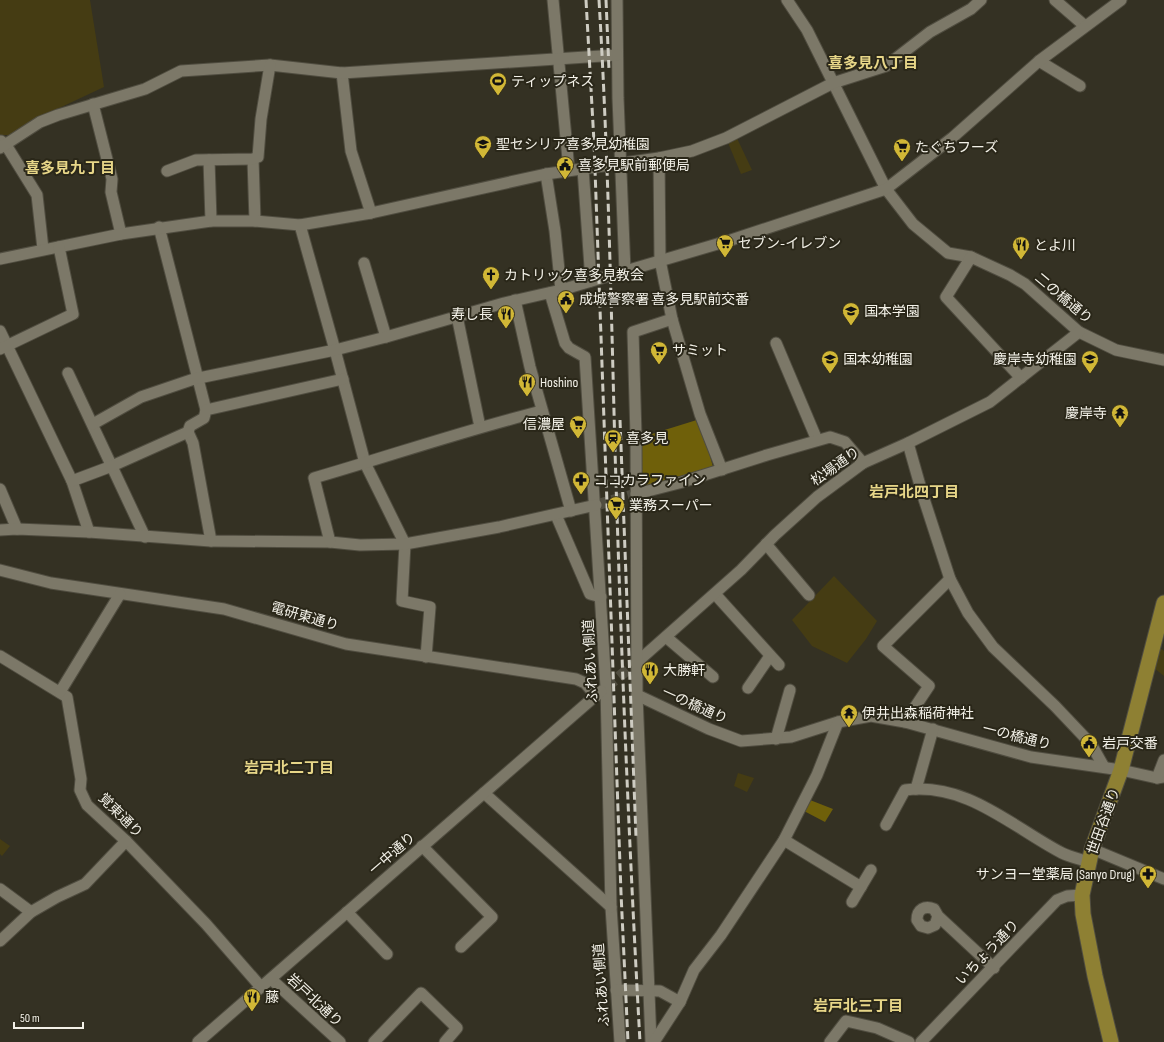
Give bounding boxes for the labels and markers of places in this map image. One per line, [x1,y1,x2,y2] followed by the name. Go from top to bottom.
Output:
[488,71,508,96] sports icon: ティップネス
[511,73,594,90] place label: ティップネス
[473,134,493,159] school or university icon: 聖セシリア喜多見幼稚園
[496,136,650,153] place label: 聖セシリア喜多見幼稚園
[892,137,912,162] supermarket icon: たぐちフーズ
[915,139,998,156] place label: たぐちフーズ
[555,155,575,180] public building icon: 喜多見駅前郵便局
[578,157,690,174] place label: 喜多見駅前郵便局
[715,233,735,258] supermarket icon: セブン-イレブン
[738,235,841,252] place label: セブン-イレブン
[1011,235,1031,260] restaurant icon: とよ川
[1034,237,1076,254] place label: とよ川
[481,265,501,290] church icon: カトリック喜多見教会
[504,267,644,284] place label: カトリック喜多見教会
[556,289,576,314] public building icon: 成城警察署 喜多見駅前交番
[579,291,749,308] place label: 成城警察署 喜多見駅前交番
[841,301,861,326] school or university icon: 国本学園
[864,303,920,320] place label: 国本学園
[496,304,516,329] restaurant icon: 寿し長
[451,306,493,323] place label: 寿し長
[649,340,669,365] supermarket icon: サミット
[672,342,728,359] place label: サミット
[820,349,840,374] school or university icon: 国本幼稚園
[1080,349,1100,374] school or university icon: 慶岸寺幼稚園
[843,351,913,368] place label: 国本幼稚園
[993,351,1077,368] place label: 慶岸寺幼稚園
[517,372,537,397] restaurant icon: Hoshino
[540,374,579,391] place label: Hoshino
[1110,403,1130,428] temple icon: 慶岸寺
[1065,405,1107,422] place label: 慶岸寺
[568,414,588,439] supermarket icon: 信濃屋
[523,416,565,433] place label: 信濃屋
[603,428,623,453] station icon: 喜多見
[626,430,668,447] place label: 喜多見
[571,470,591,495] pharmacy icon: ココカラファイン
[594,472,706,489] place label: ココカラファイン
[606,495,626,520] supermarket icon: 業務スーパー
[629,497,713,514] place label: 業務スーパー
[640,660,660,685] restaurant icon: 大勝軒
[663,662,705,679] place label: 大勝軒
[839,703,859,728] temple icon: 伊井出森稲荷神社
[862,705,974,722] place label: 伊井出森稲荷神社
[1079,733,1099,758] public building icon: 岩戸交番
[1102,735,1158,752] place label: 岩戸交番
[1138,864,1158,889] pharmacy icon: サンヨー堂薬局 (Sanyo Drug)
[976,866,1135,883] place label: サンヨー堂薬局 (Sanyo Drug)
[242,987,262,1012] restaurant icon: 藤
[265,989,279,1006] place label: 藤

